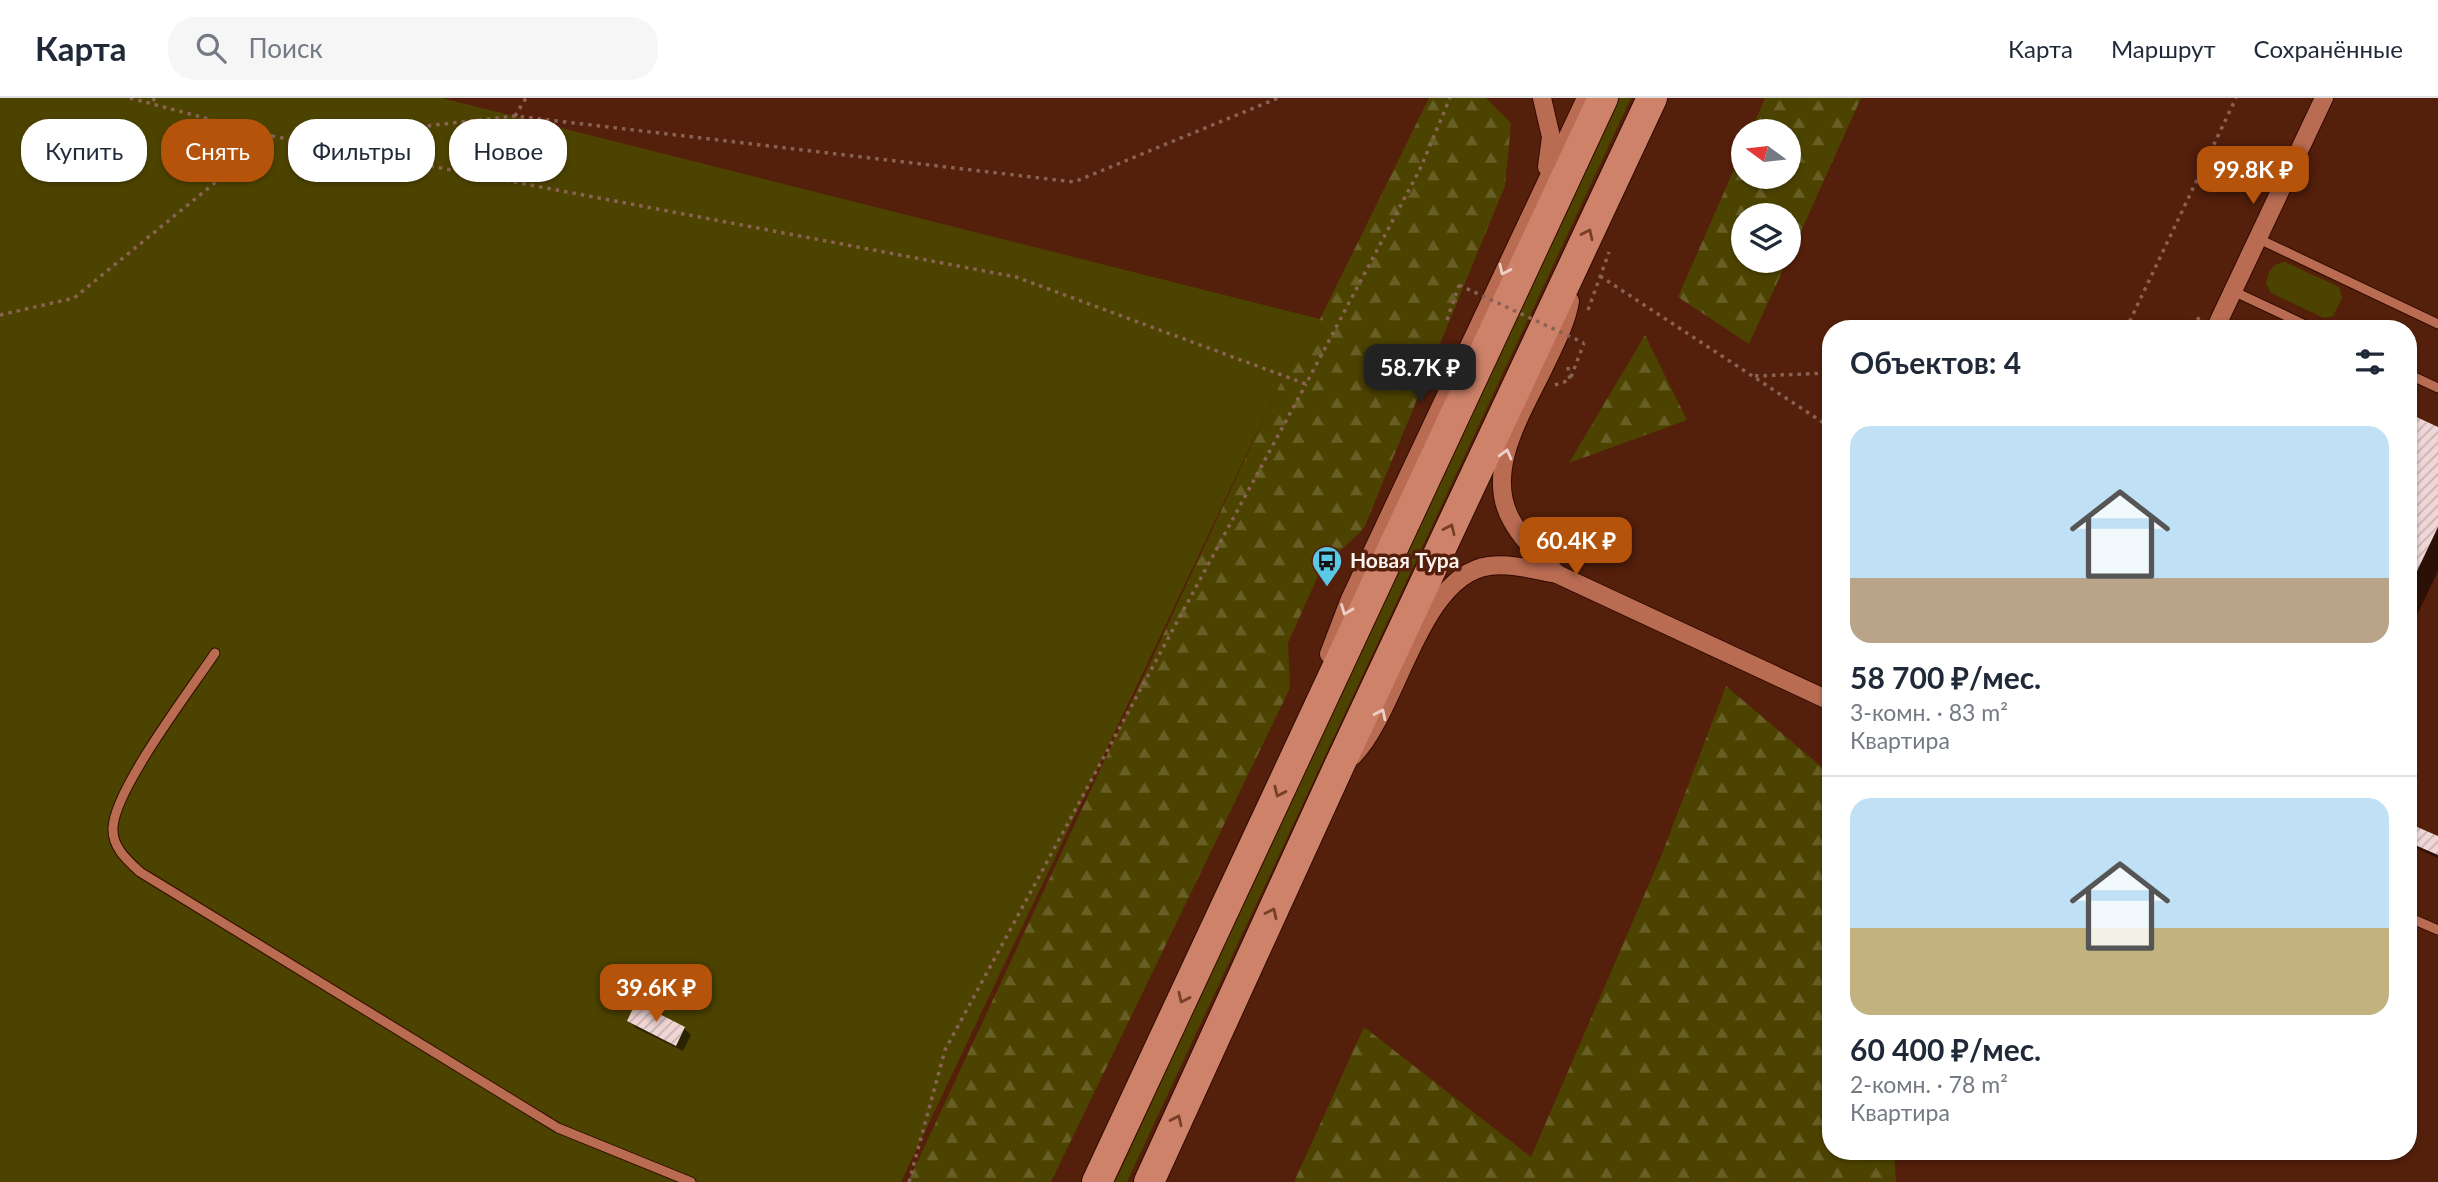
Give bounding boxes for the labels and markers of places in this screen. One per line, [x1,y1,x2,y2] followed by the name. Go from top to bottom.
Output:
[2188,146,2318,206] pin: 99.8K ₽
[1355,344,1485,404] pin: 58.7K ₽
[1511,518,1641,577] pin: 60.4K ₽
[1310,544,1344,588] bus stop icon: Новая Тура
[1350,547,1459,572] place label: Новая Тура
[591,964,721,1024] pin: 39.6K ₽

